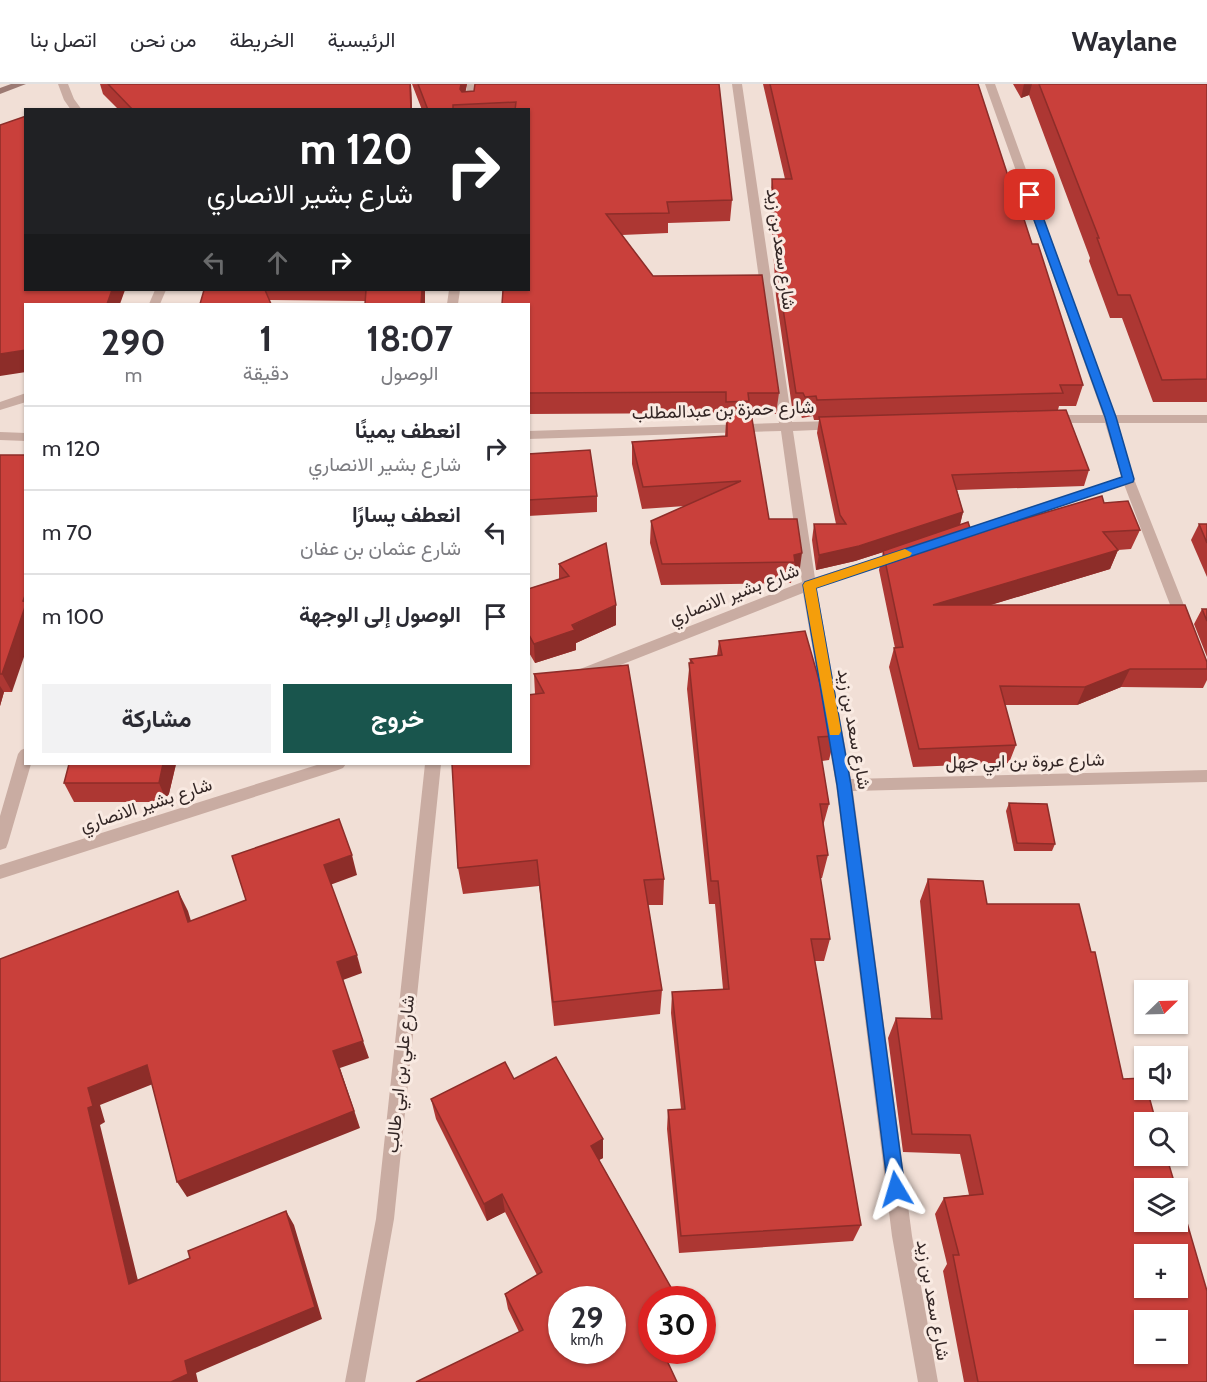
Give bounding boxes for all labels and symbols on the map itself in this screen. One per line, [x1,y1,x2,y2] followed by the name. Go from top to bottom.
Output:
[1004,169,1055,220] pin
[761,187,800,311] street label: شارع سعد بن زيد
[631,396,815,425] street label: شارع حمزة بن عبدالمطلب
[666,559,804,633] street label: شارع بشير الانصاري
[832,667,875,791] street label: شارع سعد بن زيد
[945,749,1105,777] street label: شارع عروة بن ابي جهل
[77,773,216,841] street label: شارع بشير الانصاري
[1134,980,1188,1034] north arrow
[381,994,423,1154] street label: شارع علي بن ابي طالب
[864,1157,928,1221] position arrow
[911,1238,954,1362] street label: شارع سعد بن زيد
[638,1286,716,1364] speed limit sign: 30

